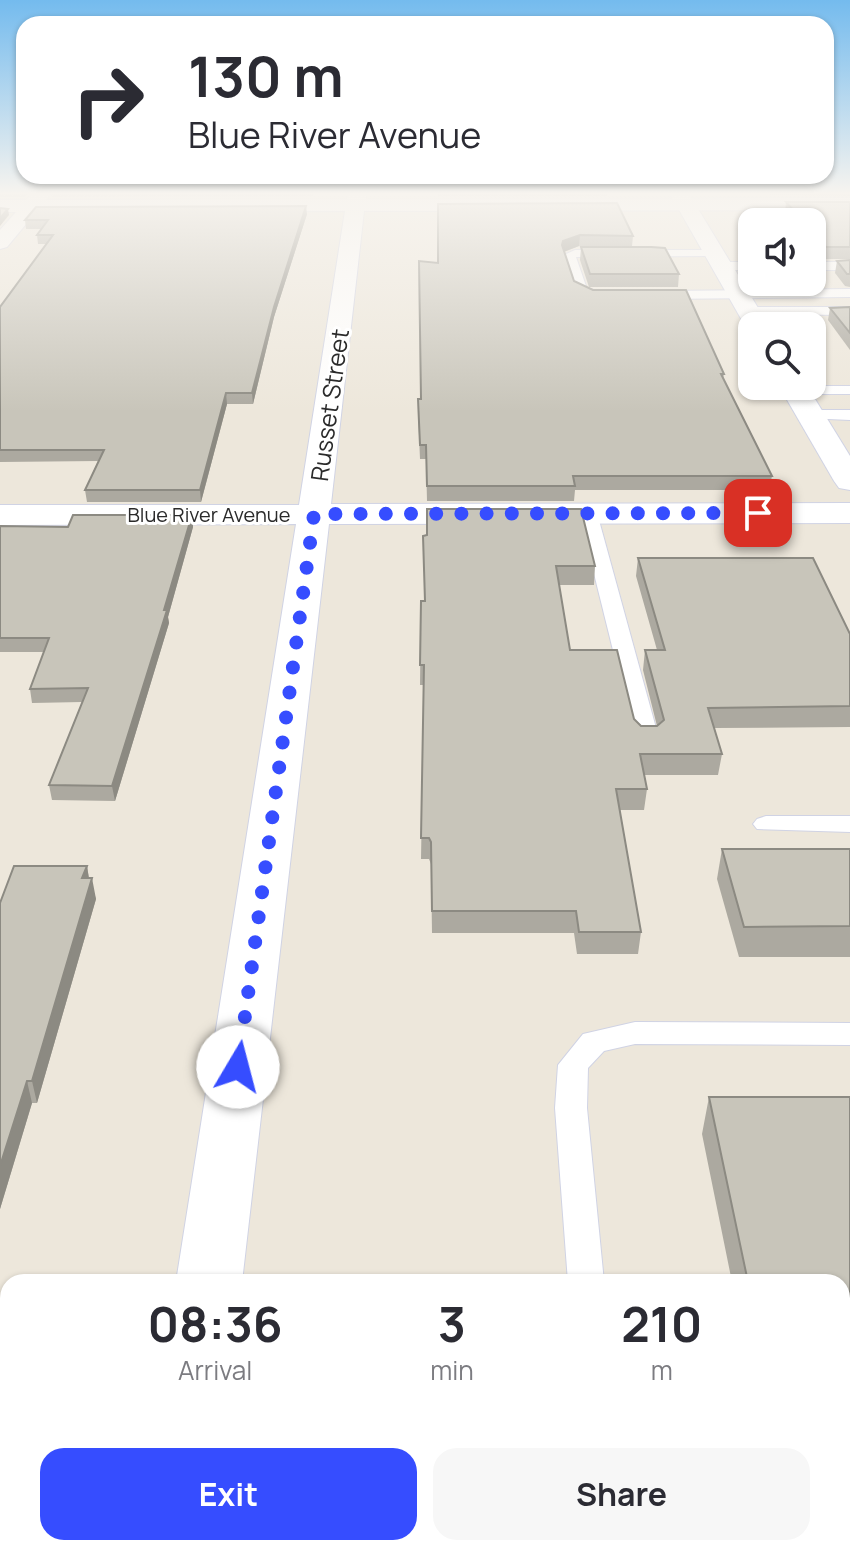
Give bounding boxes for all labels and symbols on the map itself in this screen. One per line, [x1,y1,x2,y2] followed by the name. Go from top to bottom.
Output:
[302,327,356,483] street label: Russet Street
[724,479,792,547] pin
[128,501,290,528] street label: Blue River Avenue
[196,1025,280,1109] position arrow

